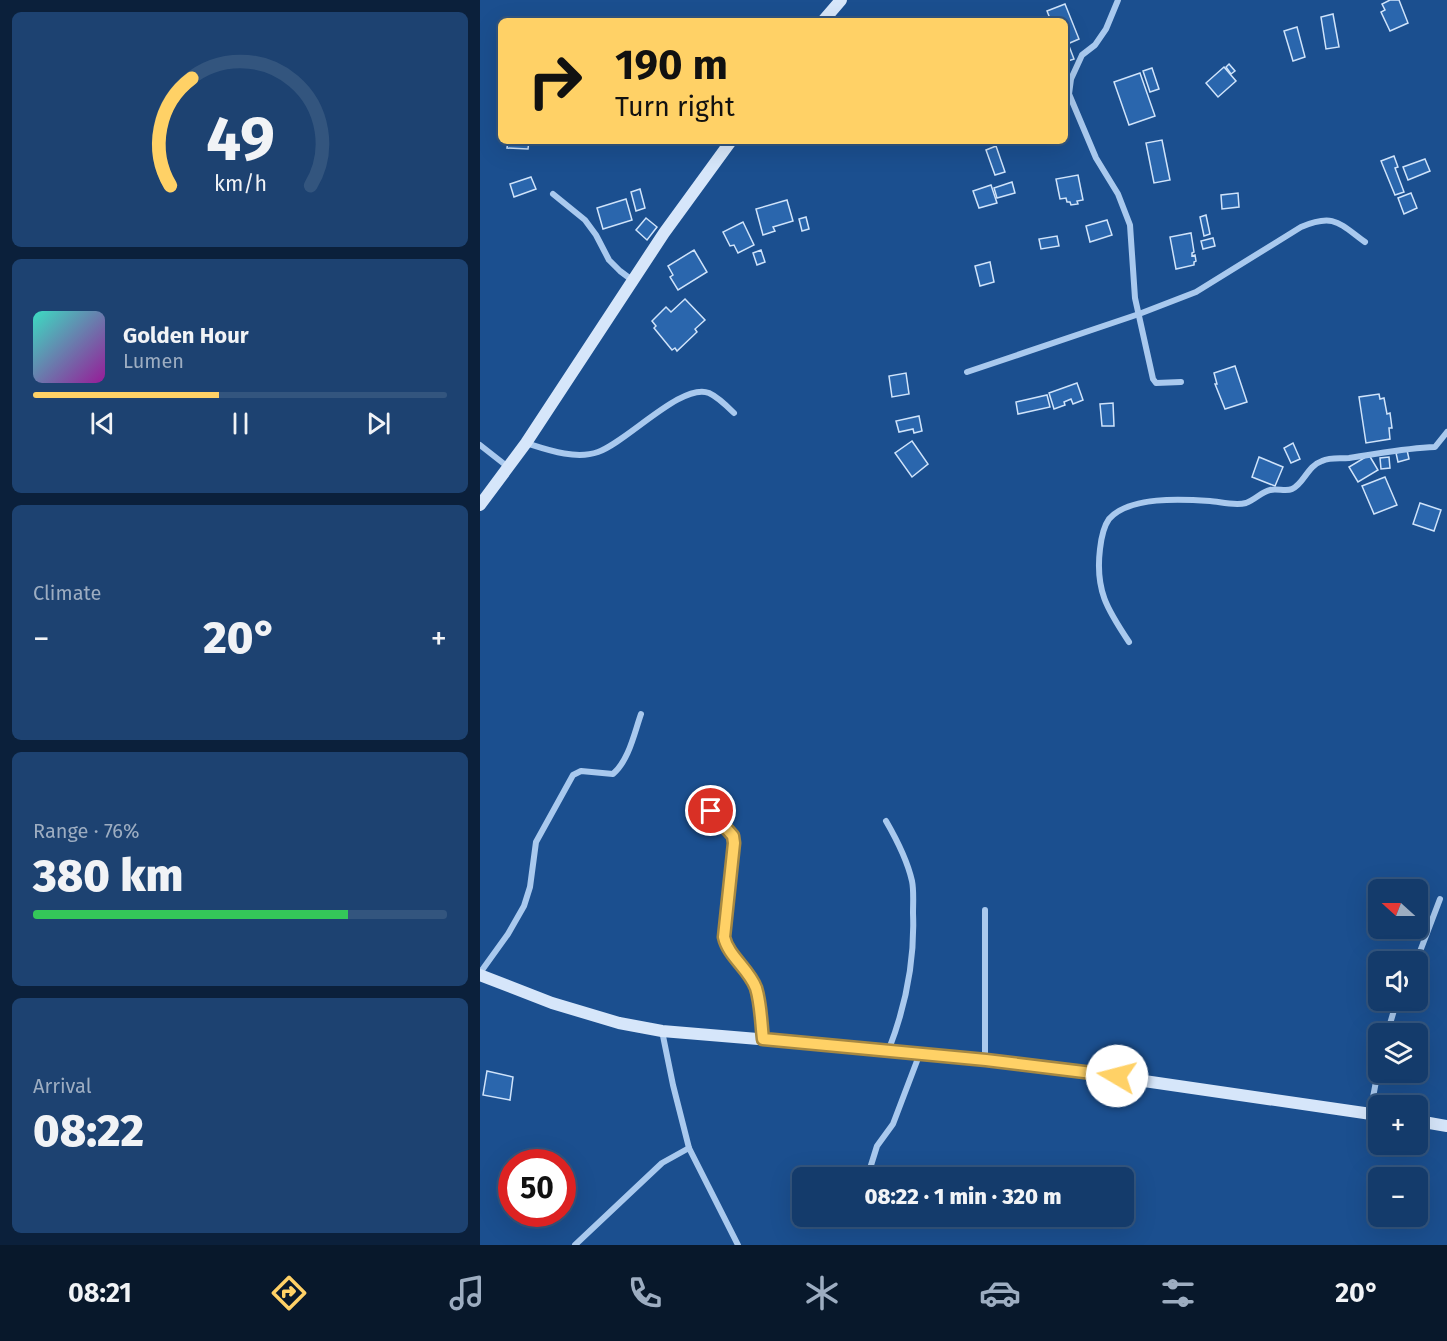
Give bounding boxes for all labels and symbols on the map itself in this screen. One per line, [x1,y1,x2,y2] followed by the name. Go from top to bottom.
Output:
[685,785,736,836] pin
[1368,879,1428,939] north arrow
[1085,1044,1149,1108] position arrow
[498,1149,576,1227] speed limit sign: 50

